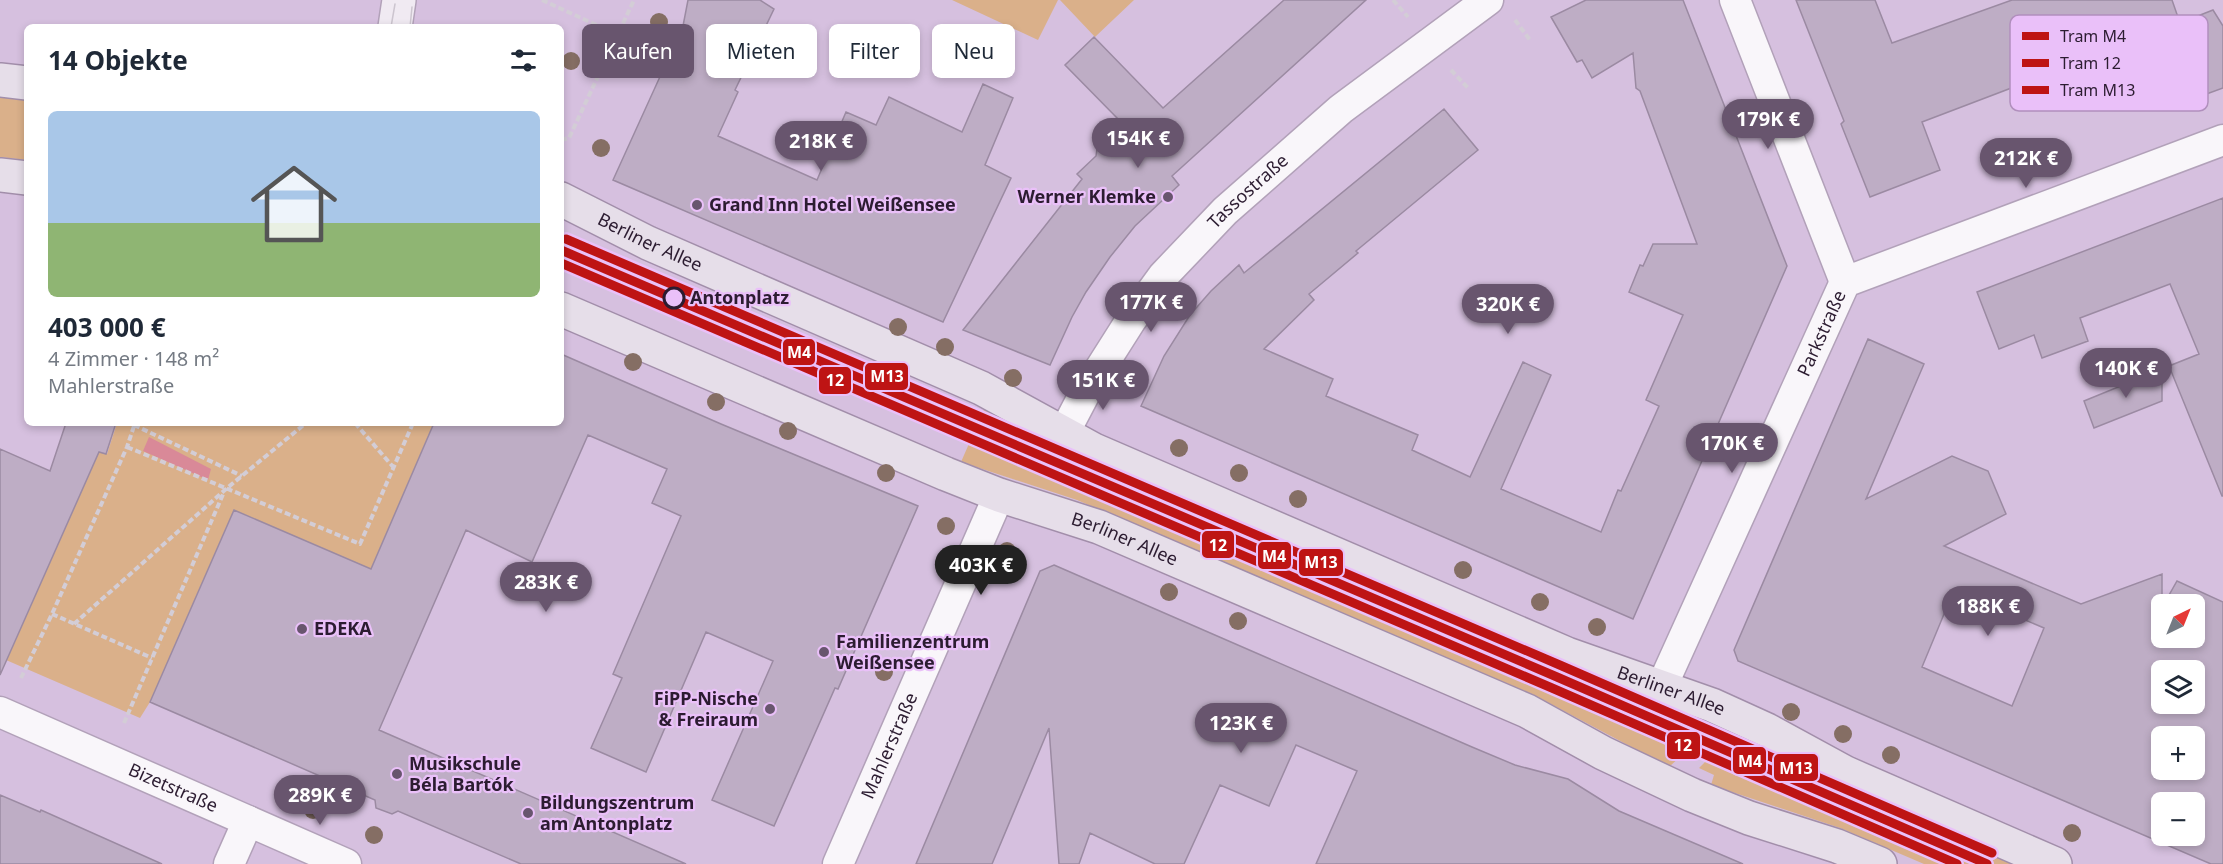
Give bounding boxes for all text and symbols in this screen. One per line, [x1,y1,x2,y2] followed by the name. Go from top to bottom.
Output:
[2010,15,2208,111] legend
[582,24,694,78] chip: Kaufen
[706,24,817,78] chip: Mieten
[829,24,920,78] chip: Filter
[932,24,1015,78] chip: Neu
[2060,25,2126,47] text: Tram M4
[48,42,188,78] text: 14 Objekte
[507,44,540,77] icon: filters
[2060,52,2121,74] text: Tram 12
[2060,79,2135,101] text: Tram M13
[1719,99,1817,150] pin: 179K €
[1736,105,1800,132] text: 179K €
[1089,118,1187,169] pin: 154K €
[772,121,870,172] pin: 218K €
[1106,124,1170,151] text: 154K €
[789,127,853,154] text: 218K €
[1977,138,2075,189] pin: 212K €
[1994,144,2058,171] text: 212K €
[1202,148,1293,233] street label: Tassostraße
[240,150,348,258] icon: home
[1017,184,1156,208] place label: Werner Klemke
[1161,190,1175,204] marker: Werner Klemke
[709,192,956,216] place label: Grand Inn Hotel Weißensee
[690,198,704,212] marker: Grand Inn Hotel Weißensee
[594,207,706,276] street label: Berliner Allee
[1102,282,1200,333] pin: 177K €
[1459,284,1557,335] pin: 320K €
[690,285,789,309] place label: Antonplatz
[1791,286,1851,380] street label: Parkstraße
[663,287,685,309] marker: Antonplatz
[1119,288,1183,315] text: 177K €
[1476,290,1540,317] text: 320K €
[48,309,166,345] text: 403 000 €
[782,338,816,366] line badge: M4
[787,341,811,363] text: M4
[48,345,219,372] text: 4 Zimmer · 148 m²
[2077,348,2175,399] pin: 140K €
[2094,354,2158,381] text: 140K €
[1054,360,1152,411] pin: 151K €
[864,362,909,391] line badge: M13
[870,365,904,387] text: M13
[818,366,852,395] line badge: 12
[1071,366,1135,393] text: 151K €
[826,369,844,391] text: 12
[48,372,174,399] text: Mahlerstraße
[1683,423,1781,474] pin: 170K €
[1700,429,1764,456] text: 170K €
[1069,506,1182,571] street label: Berliner Allee
[1201,530,1235,559] line badge: 12
[1209,534,1227,556] text: 12
[1257,541,1292,570] line badge: M4
[932,545,1030,596] pin: 403K €
[1262,545,1286,567] text: M4
[1298,548,1344,577] line badge: M13
[949,551,1013,578] text: 403K €
[1304,551,1338,573] text: M13
[497,562,595,613] pin: 283K €
[514,568,578,595] text: 283K €
[1939,586,2037,637] pin: 188K €
[1956,592,2020,619] text: 188K €
[2151,594,2205,648] north arrow
[2151,594,2205,846] map controls
[314,616,372,640] place label: EDEKA
[295,622,309,636] marker: EDEKA
[836,629,989,674] place label: Familienzentrum Weißensee
[817,645,831,659] marker: Familienzentrum Weißensee
[1614,660,1729,720] street label: Berliner Allee
[2151,660,2205,714] button: layers
[654,686,758,731] place label: FiPP-Nische & Freiraum
[855,688,922,802] street label: Mahlerstraße
[763,702,777,716] marker: FiPP-Nische & Freiraum
[1192,703,1290,754] pin: 123K €
[1209,709,1273,736] text: 123K €
[2151,726,2205,780] button: +
[1666,731,1701,760] line badge: 12
[1674,734,1692,756] text: 12
[1732,746,1767,775] line badge: M4
[1738,750,1762,772] text: M4
[409,751,521,796] place label: Musikschule Béla Bartók
[1773,753,1819,782] line badge: M13
[125,757,222,817] street label: Bizetstraße
[1779,757,1813,779] text: M13
[390,767,404,781] marker: Musikschule Béla Bartók
[271,775,369,826] pin: 289K €
[288,781,352,808] text: 289K €
[540,790,694,835] place label: Bildungszentrum am Antonplatz
[2151,792,2205,846] button: −
[521,806,535,820] marker: Bildungszentrum am Antonplatz

